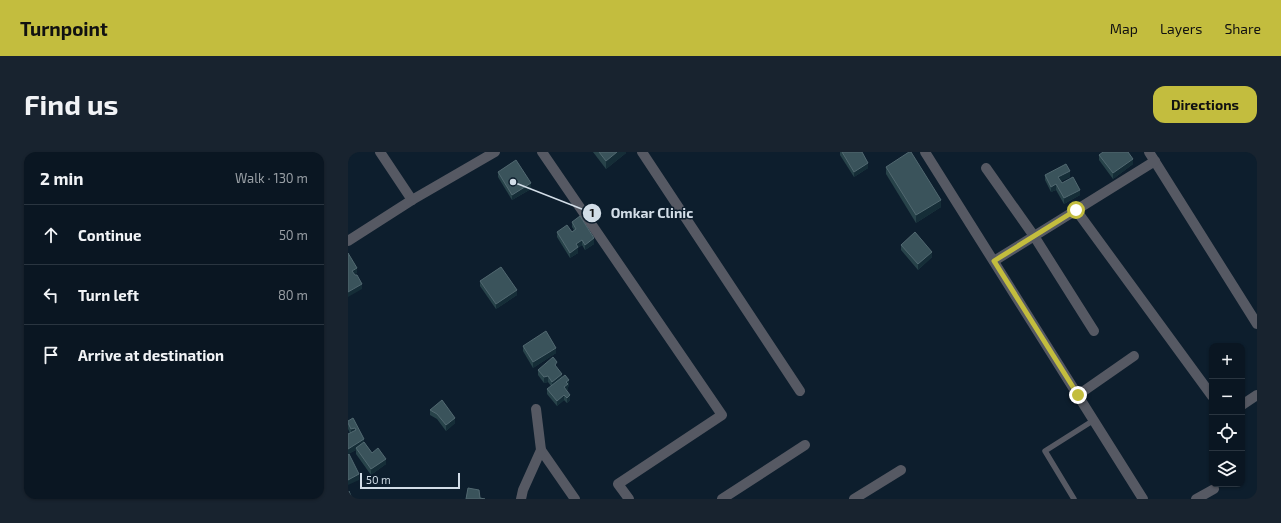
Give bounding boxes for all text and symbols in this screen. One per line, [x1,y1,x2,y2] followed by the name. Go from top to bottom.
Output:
[20,17,108,40] text: Turnpoint
[1110,20,1138,37] text: Map
[1160,20,1202,37] text: Layers
[1224,20,1261,37] text: Share
[1153,86,1257,123] button: Directions
[24,87,118,121] text: Find us
[40,168,83,188] text: 2 min
[235,170,308,186] text: Walk · 130 m
[582,200,701,226] callout: Omkar Clinic
[1067,201,1085,219] route start
[611,204,693,221] text: Omkar Clinic
[589,205,595,219] text: 1
[40,224,62,246] icon: ahead
[78,226,141,244] text: Continue
[279,227,308,243] text: 50 m
[40,284,62,306] icon: left
[78,286,139,304] text: Turn left
[278,287,308,303] text: 80 m
[1209,343,1245,487] map controls
[1209,343,1245,379] button: +
[40,344,62,366] icon: arrive
[78,346,224,364] text: Arrive at destination
[1209,379,1245,415] button: −
[1069,386,1087,404] route end
[1209,415,1245,451] button: locate
[1209,451,1245,487] button: layers
[360,471,460,490] scale bar
[366,473,391,486] text: 50 m

